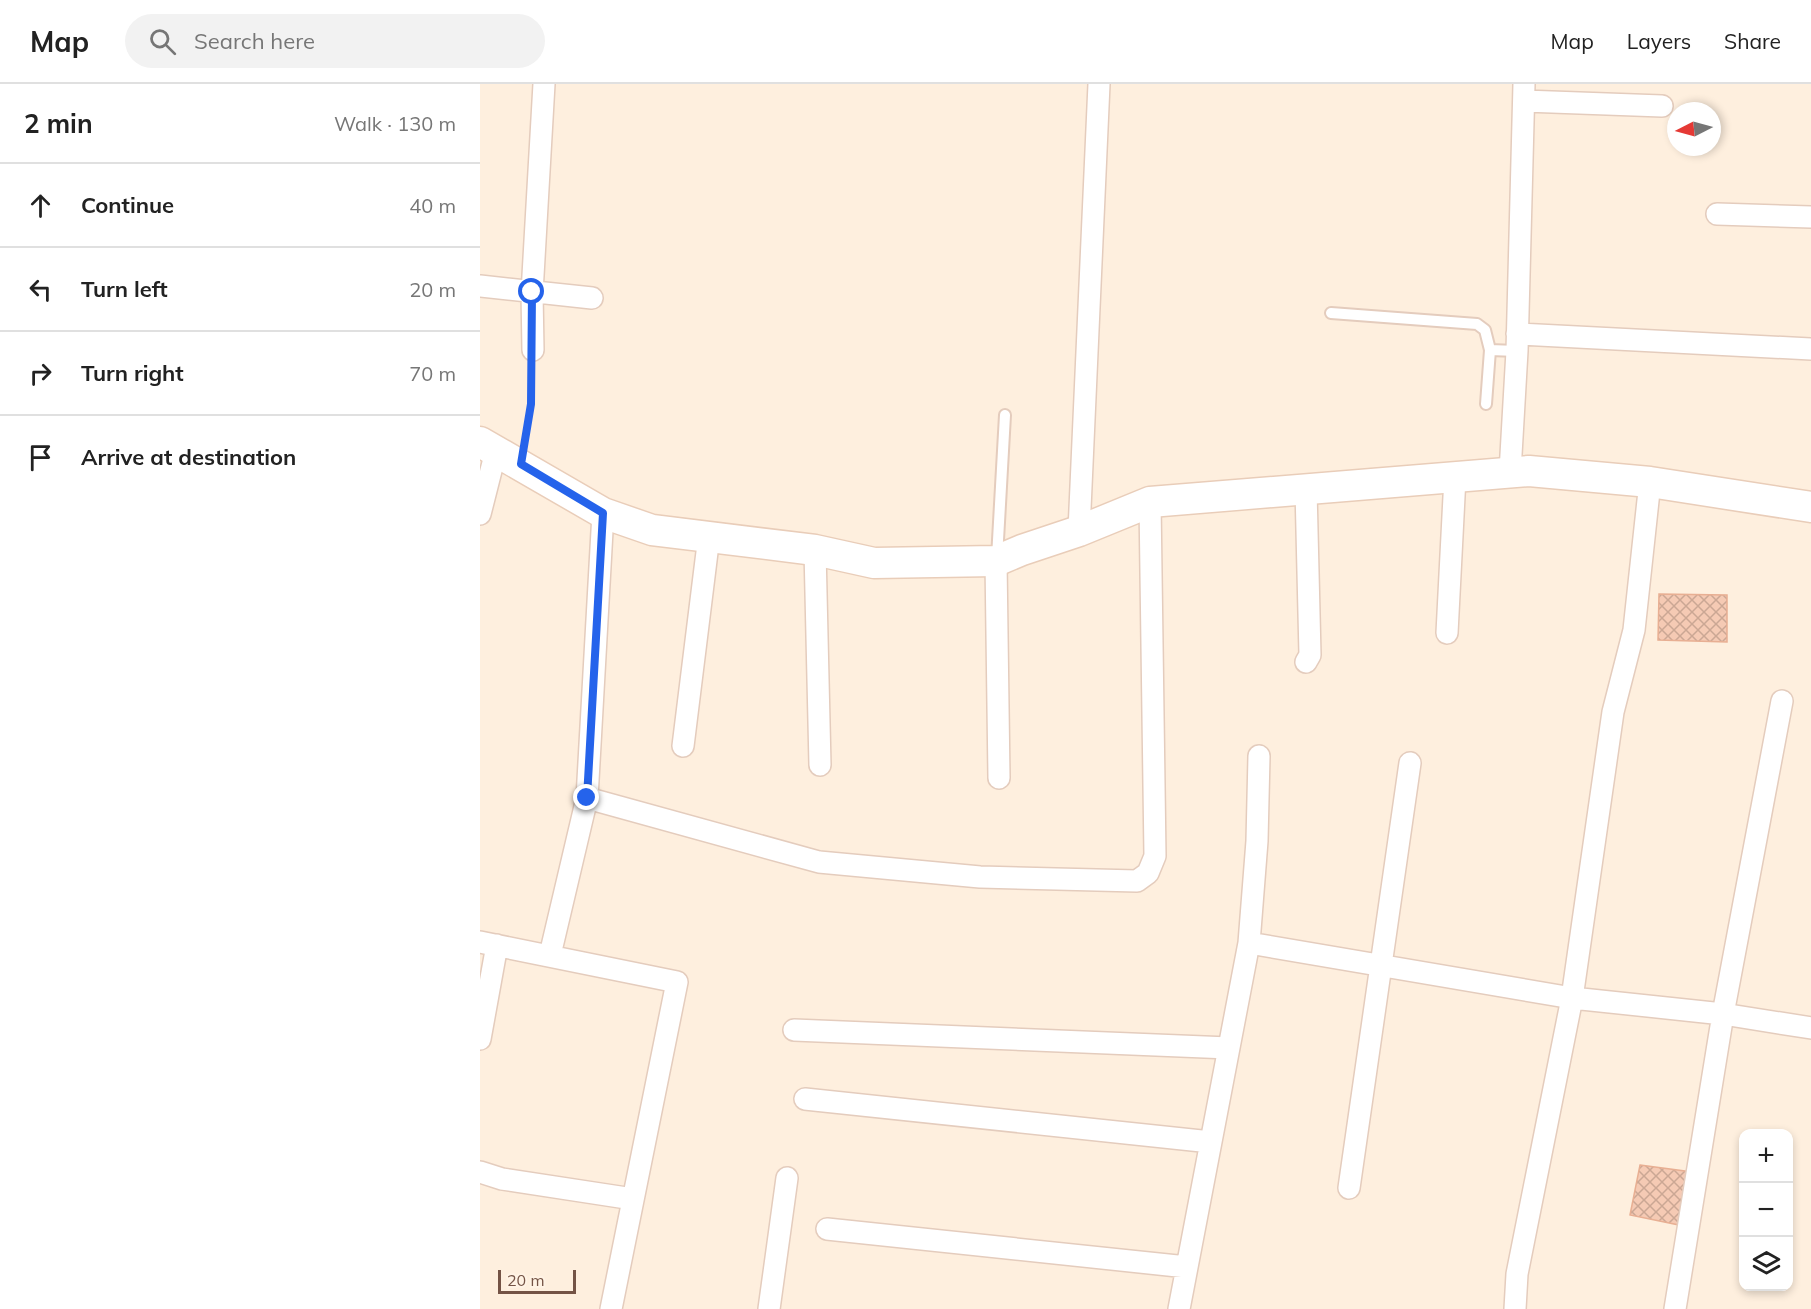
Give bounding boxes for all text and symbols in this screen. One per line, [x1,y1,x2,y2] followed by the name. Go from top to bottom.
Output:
[125,14,545,68] search box
[30,24,89,59] text: Map
[146,25,179,58] icon: search
[194,27,315,55] text: Search here
[1551,28,1594,54] text: Map
[1627,28,1691,54] text: Layers
[1724,28,1781,54] text: Share
[1667,102,1721,156] north arrow
[24,107,93,140] text: 2 min
[334,111,456,136] text: Walk · 130 m
[24,189,57,222] icon: ahead
[81,191,174,219] text: Continue
[409,193,456,218] text: 40 m
[24,273,57,306] icon: left
[81,275,168,303] text: Turn left
[409,277,456,302] text: 20 m
[518,278,544,304] route start
[24,357,57,390] icon: right
[81,359,184,387] text: Turn right
[409,361,456,386] text: 70 m
[24,441,57,474] icon: arrive
[81,443,296,471] text: Arrive at destination
[573,784,599,810] route end
[1739,1129,1793,1291] map controls
[1739,1129,1793,1183] button: +
[1739,1183,1793,1237] button: −
[1739,1237,1793,1291] button: layers
[498,1267,576,1294] scale bar
[507,1270,544,1290] text: 20 m

